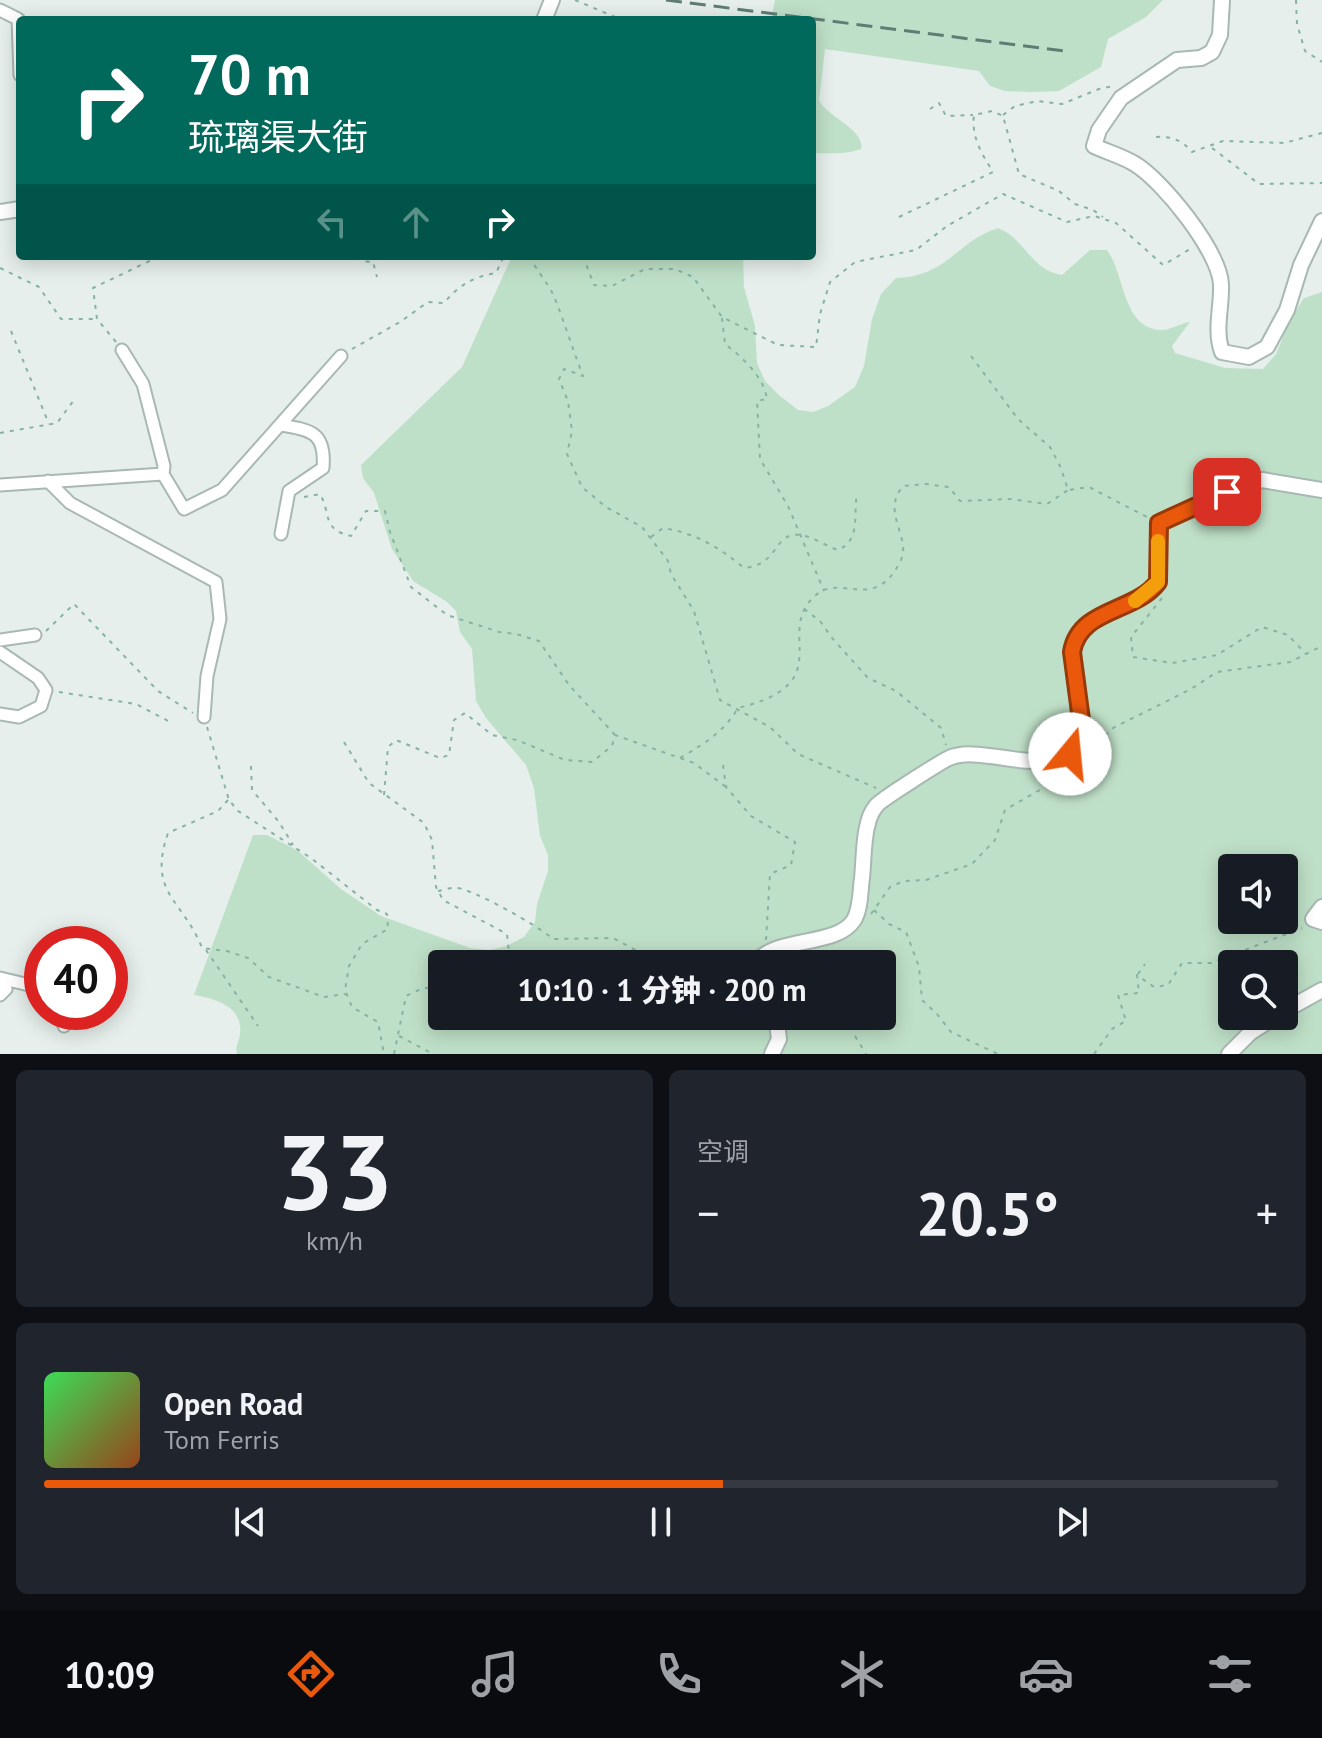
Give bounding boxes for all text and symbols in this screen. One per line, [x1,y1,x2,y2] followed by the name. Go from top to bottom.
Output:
[188,38,311,110] text: 70 m
[56,48,160,152] icon: right
[188,113,368,160] text: 琉璃渠大街
[310,200,354,244] icon: left
[394,200,438,244] icon: ahead
[478,200,522,244] icon: right
[1193,458,1261,526] pin
[1205,470,1249,514] icon: arrive
[1028,712,1112,796] position arrow
[1218,854,1298,1030] map controls
[1218,854,1298,934] button: sound
[24,926,128,1030] speed limit sign: 40
[1218,950,1298,1030] button: search
[517,970,807,1009] text: 10:10 · 1 分钟 · 200 m
[276,1104,393,1239] text: 33
[697,1135,749,1168] text: 空调
[916,1174,1059,1252] text: 20.5°
[697,1184,719,1241] text: −
[1256,1184,1278,1241] text: +
[306,1224,363,1257] text: km/h
[164,1384,303,1423] text: Open Road
[164,1423,279,1456] text: Tom Ferris
[228,1500,272,1544] icon: previous
[639,1500,683,1544] icon: pause
[1050,1500,1094,1544] icon: next
[283,1646,339,1702] icon: directions
[467,1646,523,1702] icon: music
[651,1646,707,1702] icon: phone
[834,1646,890,1702] icon: climate
[1018,1646,1074,1702] icon: car
[1202,1646,1258,1702] icon: filters
[64,1651,155,1698] text: 10:09

